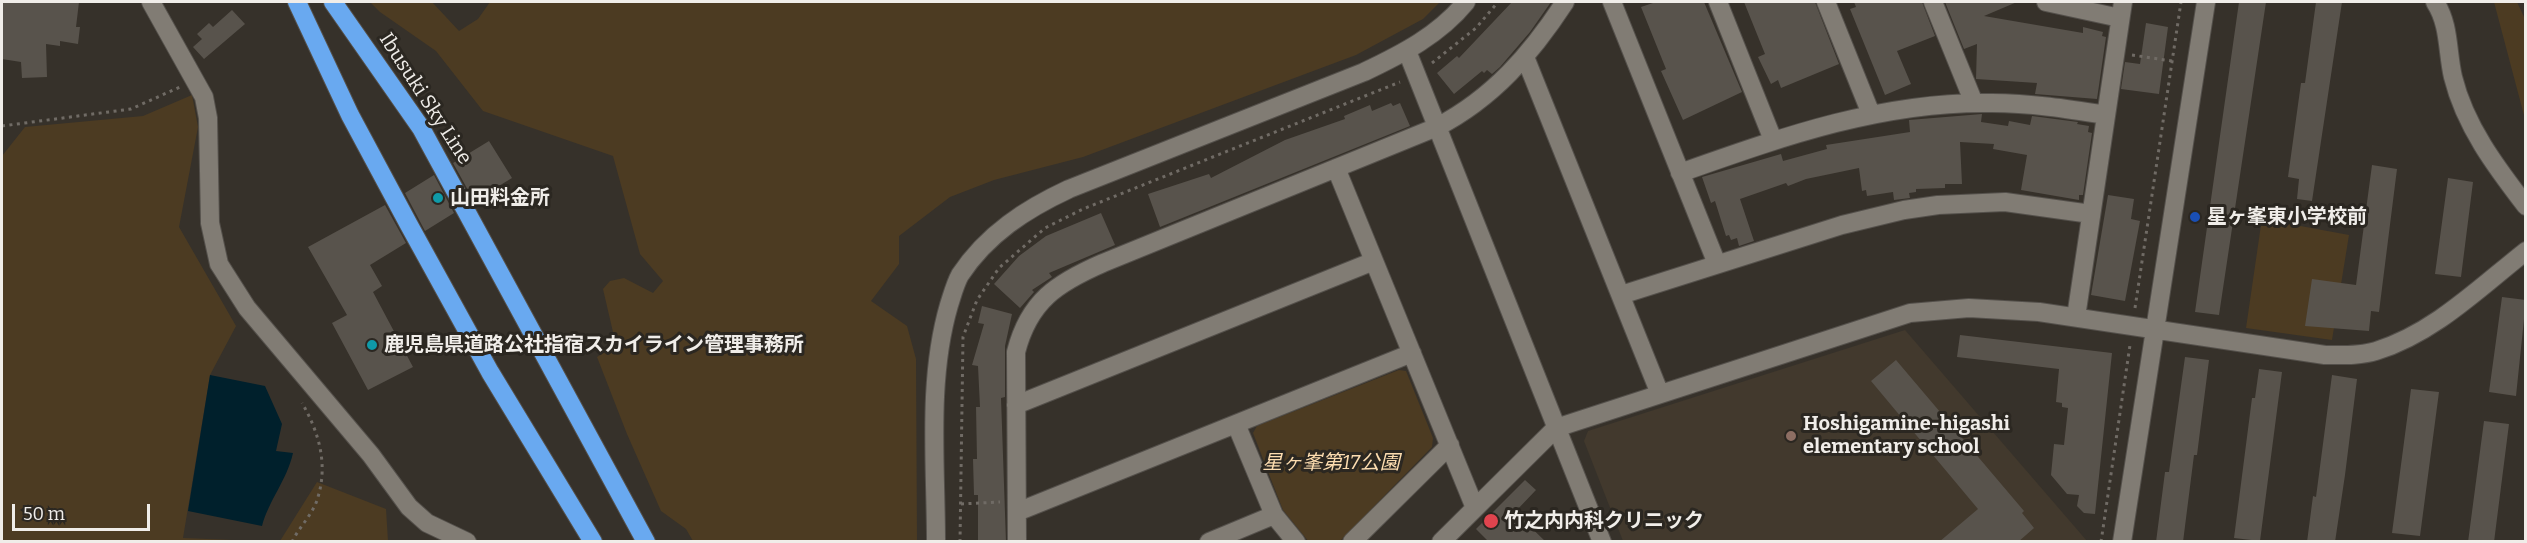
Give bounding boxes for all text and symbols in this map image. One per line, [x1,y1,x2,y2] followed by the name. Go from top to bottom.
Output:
[374,29,476,169] street label: Ibusuki Sky Line
[450,186,550,210] place label: 山田料金所
[431,191,445,205] marker: 山田料金所
[2207,205,2367,229] place label: 星ヶ峯東小学校前
[2188,210,2202,224] marker: 星ヶ峯東小学校前
[384,333,804,357] place label: 鹿児島県道路公社指宿スカイライン管理事務所
[365,338,379,352] marker: 鹿児島県道路公社指宿スカイライン管理事務所
[1803,412,2010,459] place label: Hoshigamine-higashi elementary school
[1784,429,1798,443] marker: Hoshigamine-higashi elementary school
[1262,451,1400,475] park label: 星ヶ峯第17公園
[15,492,153,530] scale bar
[23,503,65,525] text: 50 m
[1504,509,1704,533] place label: 竹之内内科クリニック
[1482,512,1500,530] marker: 竹之内内科クリニック

